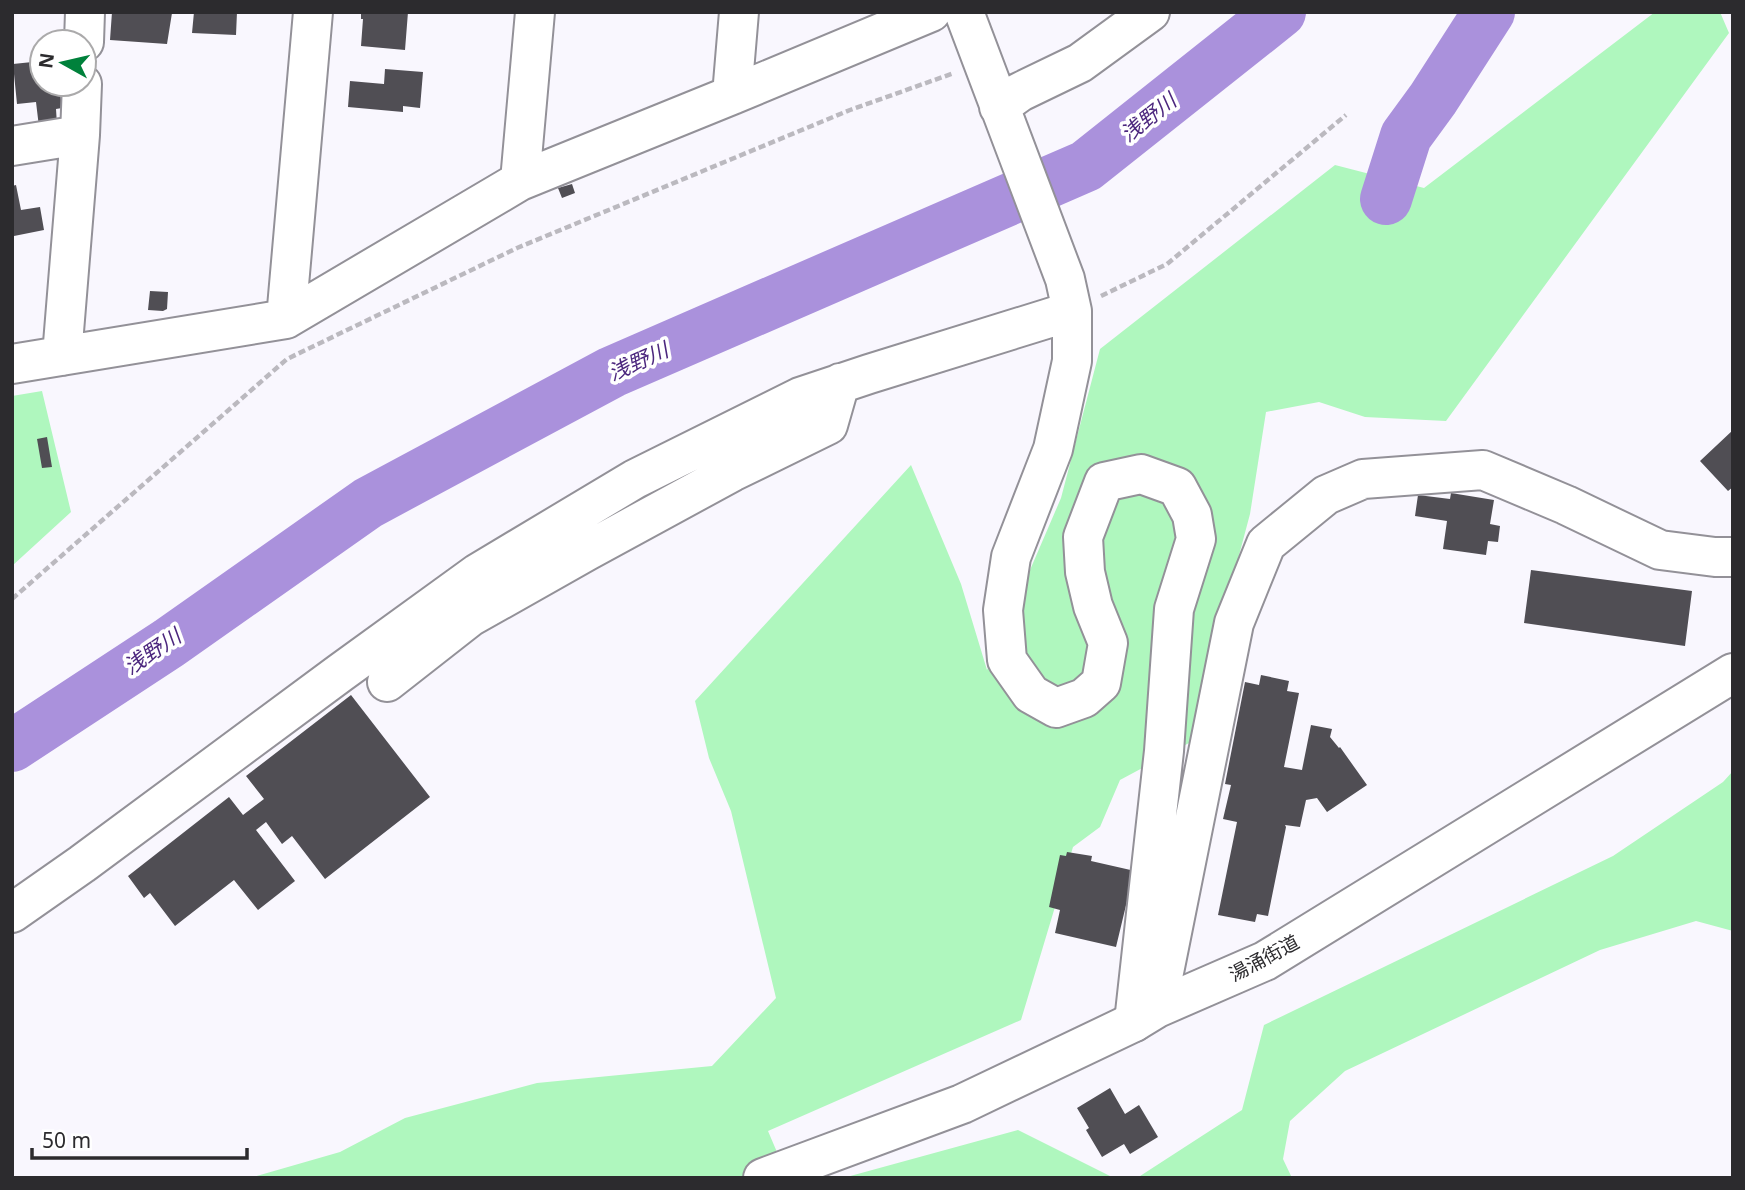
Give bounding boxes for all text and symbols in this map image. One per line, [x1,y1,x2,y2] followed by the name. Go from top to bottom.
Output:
[28,28,98,98] north arrow
[32,51,60,70] text: N
[1115,85,1183,147] water label: 浅野川
[604,335,674,387] water label: 浅野川
[118,621,188,680] water label: 浅野川
[1224,929,1304,987] street label: 湯涌街道
[32,1116,247,1160] scale bar
[42,1126,91,1154] text: 50 m

